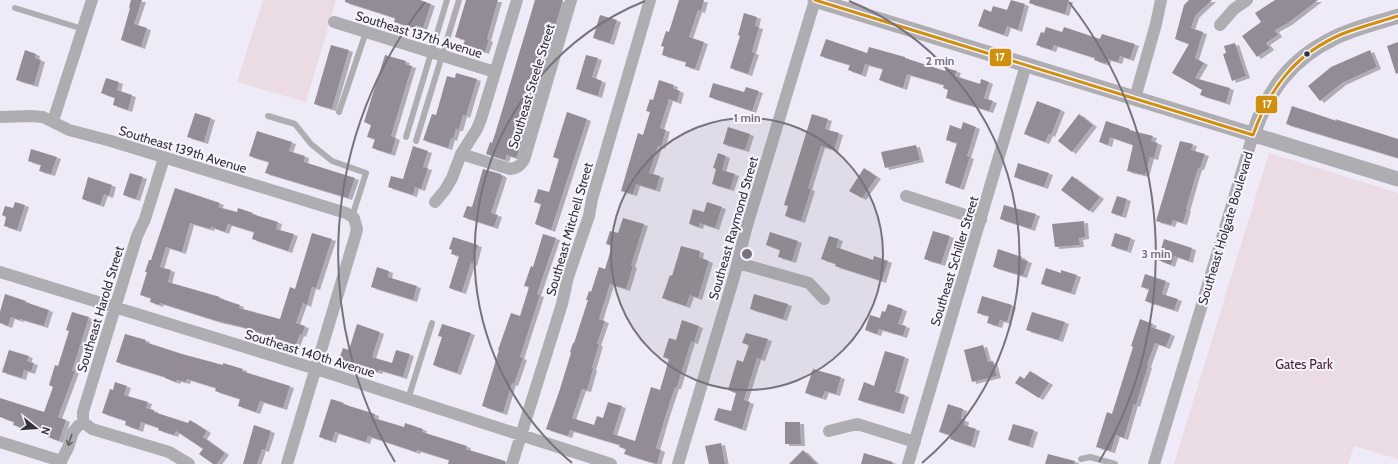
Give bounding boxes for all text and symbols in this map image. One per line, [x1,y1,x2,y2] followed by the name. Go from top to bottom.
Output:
[354,7,485,61] street label: Southeast 137th Avenue
[504,21,558,150] street label: Southeast Steele Street
[989,48,1012,67] line badge: 17
[1302,49,1312,59] unlabelled marker
[995,50,1005,64] text: 17
[926,53,954,68] text: 2 min
[1255,95,1278,114] line badge: 17
[1262,97,1272,111] text: 17
[733,110,761,125] text: 1 min
[117,122,249,176] street label: Southeast 139th Avenue
[1194,149,1256,307] street label: Southeast Holgate Boulevard
[705,154,761,301] street label: Southeast Raymond Street
[542,160,596,298] street label: Southeast Mitchell Street
[927,194,982,328] street label: Southeast Schiller Street
[73,243,127,374] street label: Southeast Harold Street
[1141,246,1171,261] text: 3 min
[740,247,754,261] centre of rings
[243,326,377,380] street label: Southeast 140th Avenue
[1275,356,1333,372] park label: Gates Park
[16,408,56,448] north arrow
[38,425,53,437] text: N
[66,434,74,446] one-way arrow

